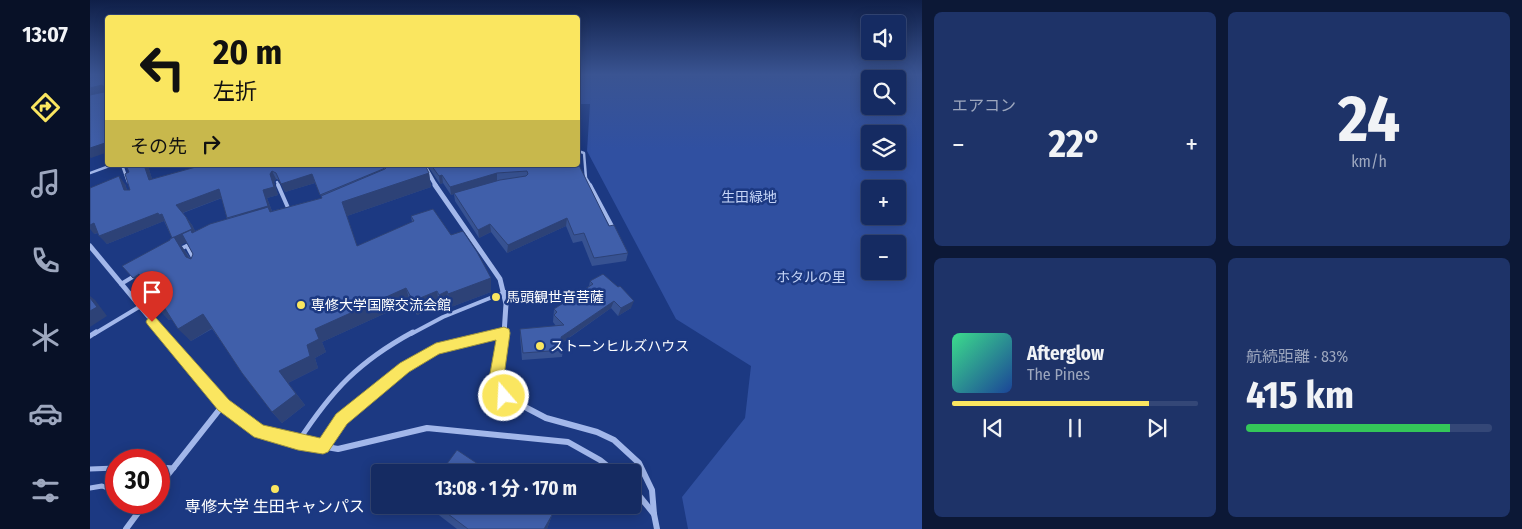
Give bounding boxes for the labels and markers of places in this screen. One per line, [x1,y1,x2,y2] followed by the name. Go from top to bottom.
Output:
[131,271,173,322] pin
[506,289,604,306] place label: 馬頭観世音菩薩
[490,291,502,303] marker: 馬頭観世音菩薩
[311,297,451,314] place label: 専修大学国際交流会館
[295,299,307,311] marker: 専修大学国際交流会館
[550,338,689,355] place label: ストーンヒルズハウス
[534,340,546,352] marker: ストーンヒルズハウス
[269,483,281,495] marker: 専修大学 生田キャンパス
[185,497,365,516] place label: 専修大学 生田キャンパス

